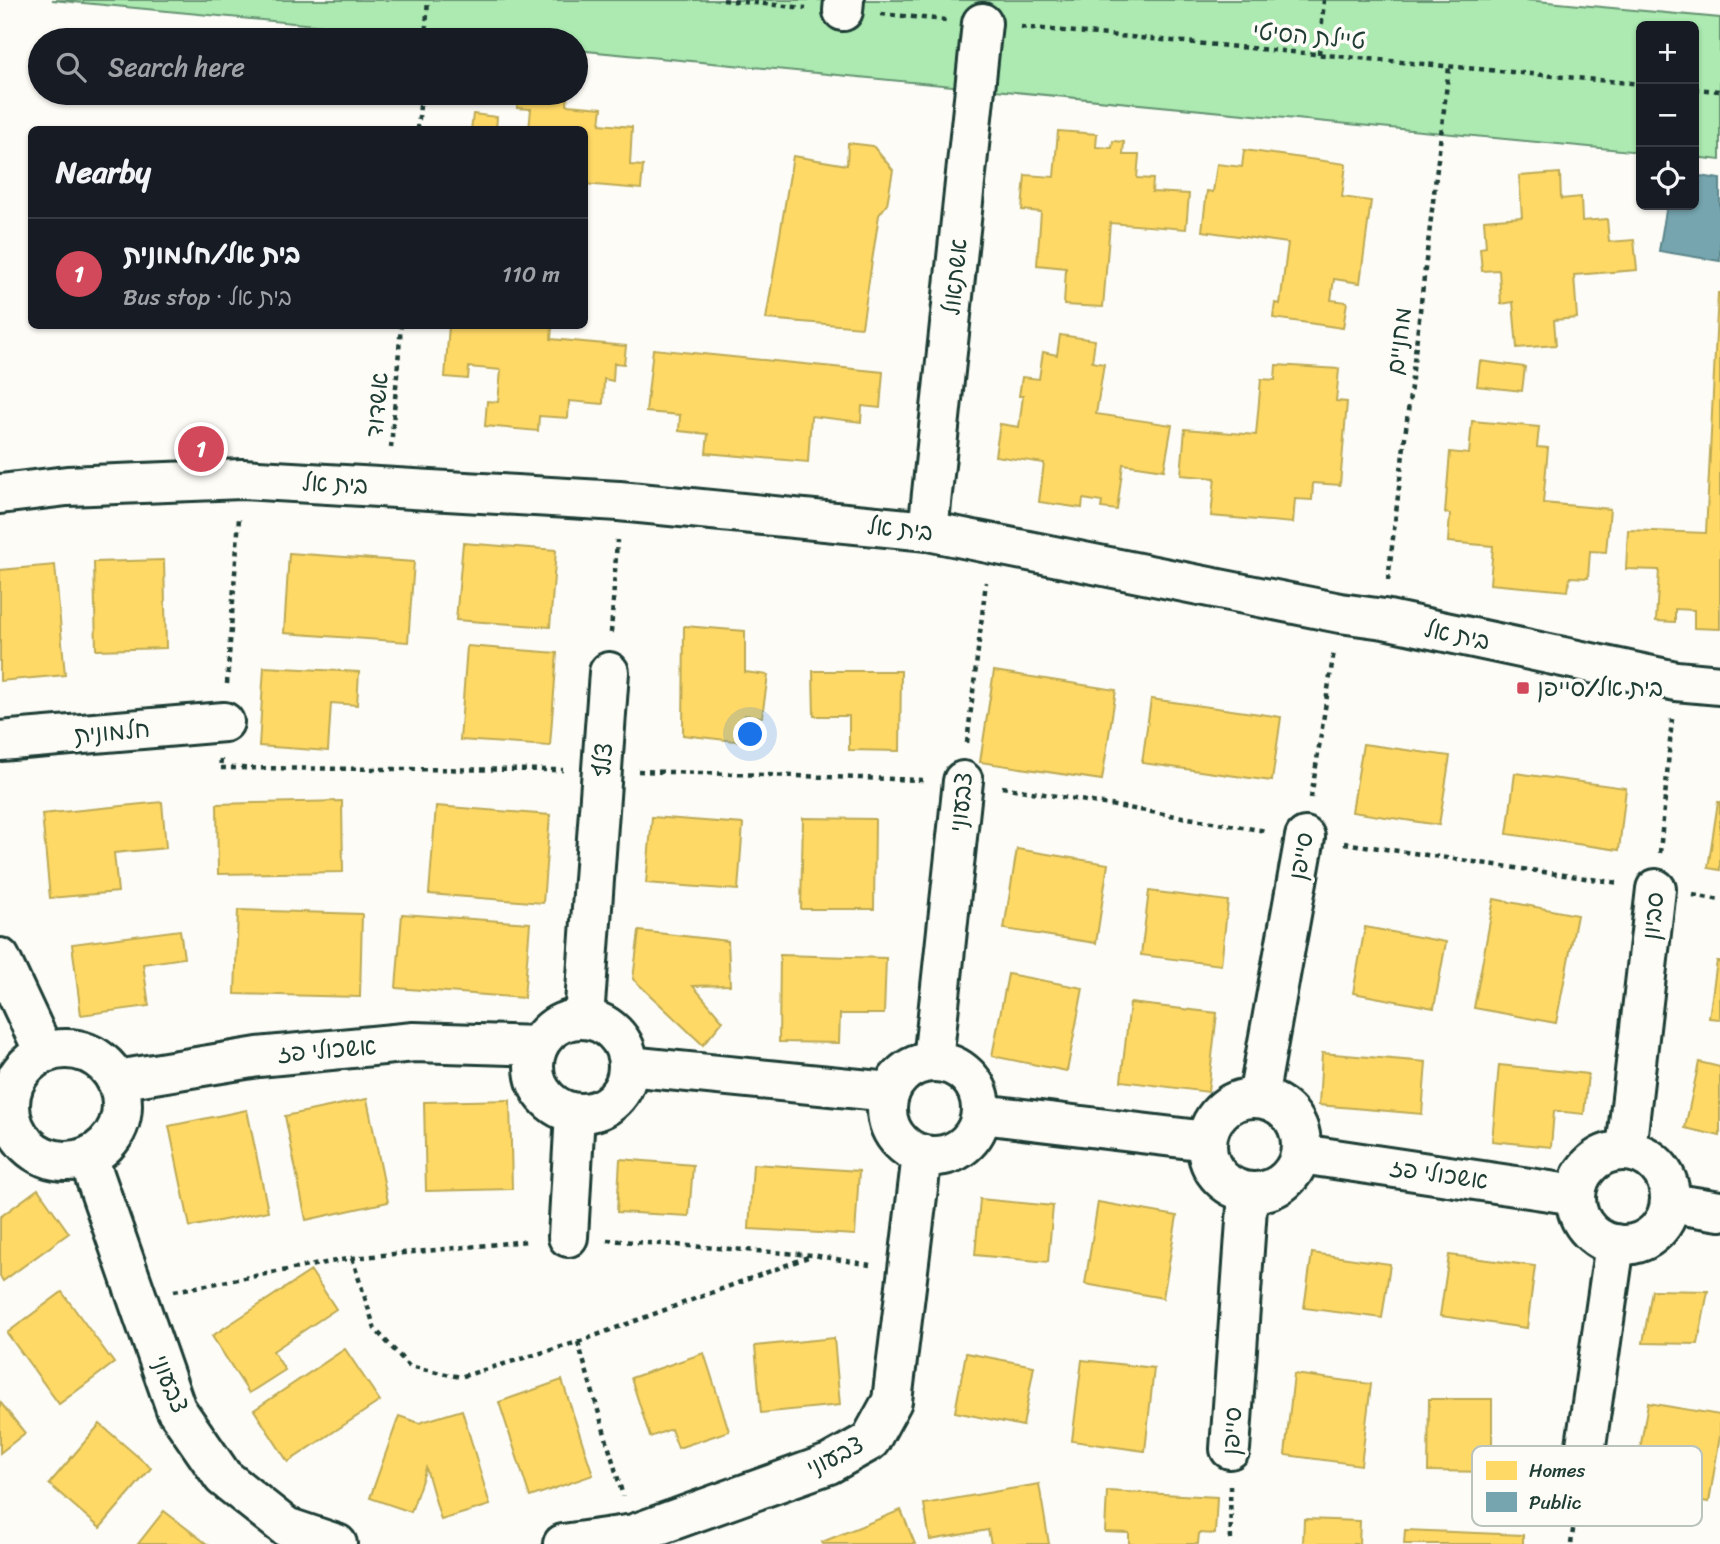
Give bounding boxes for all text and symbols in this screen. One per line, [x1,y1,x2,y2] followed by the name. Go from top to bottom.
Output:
[1251,10,1367,62] street label: טיילת הסיטי
[1636,21,1699,210] map controls
[1636,21,1699,84] button: +
[28,28,588,105] search box
[108,44,245,90] text: Search here
[52,48,90,86] icon: search
[1636,84,1699,147] button: −
[56,145,151,199] text: Nearby
[1636,147,1699,210] button: locate
[123,231,301,277] text: בית אל/חלמונית
[930,236,980,318] street label: אשתאול
[74,254,84,295] text: 1
[502,254,560,295] text: 110 m
[123,277,292,318] text: Bus stop · בית אל
[1374,305,1424,377] street label: מחניים
[353,371,401,439] street label: אשדוד
[178,423,224,475] pin: 1
[301,461,369,507] street label: בית אל
[865,505,935,553] street label: בית אל
[1420,608,1494,662] street label: בית אל
[1537,667,1663,709] place label: בית אל/סייפן
[1515,680,1531,696] marker: בית אל/סייפן
[72,708,152,756] street label: חלמונית
[733,717,767,751] your location
[581,741,625,779] street label: צלף
[937,770,985,834] street label: צבעוני
[1276,829,1326,883] street label: סייפן
[1630,890,1676,942] street label: סביון
[276,1025,378,1075] street label: אשכולי פז
[1387,1146,1491,1202] street label: אשכולי פז
[139,1348,201,1420] street label: צבעוני
[1210,1406,1254,1456] street label: סייפן
[799,1424,871,1488] street label: צבעוני
[1472,1446,1702,1526] legend
[1529,1454,1585,1487] text: Homes
[1529,1486,1582,1519] text: Public

